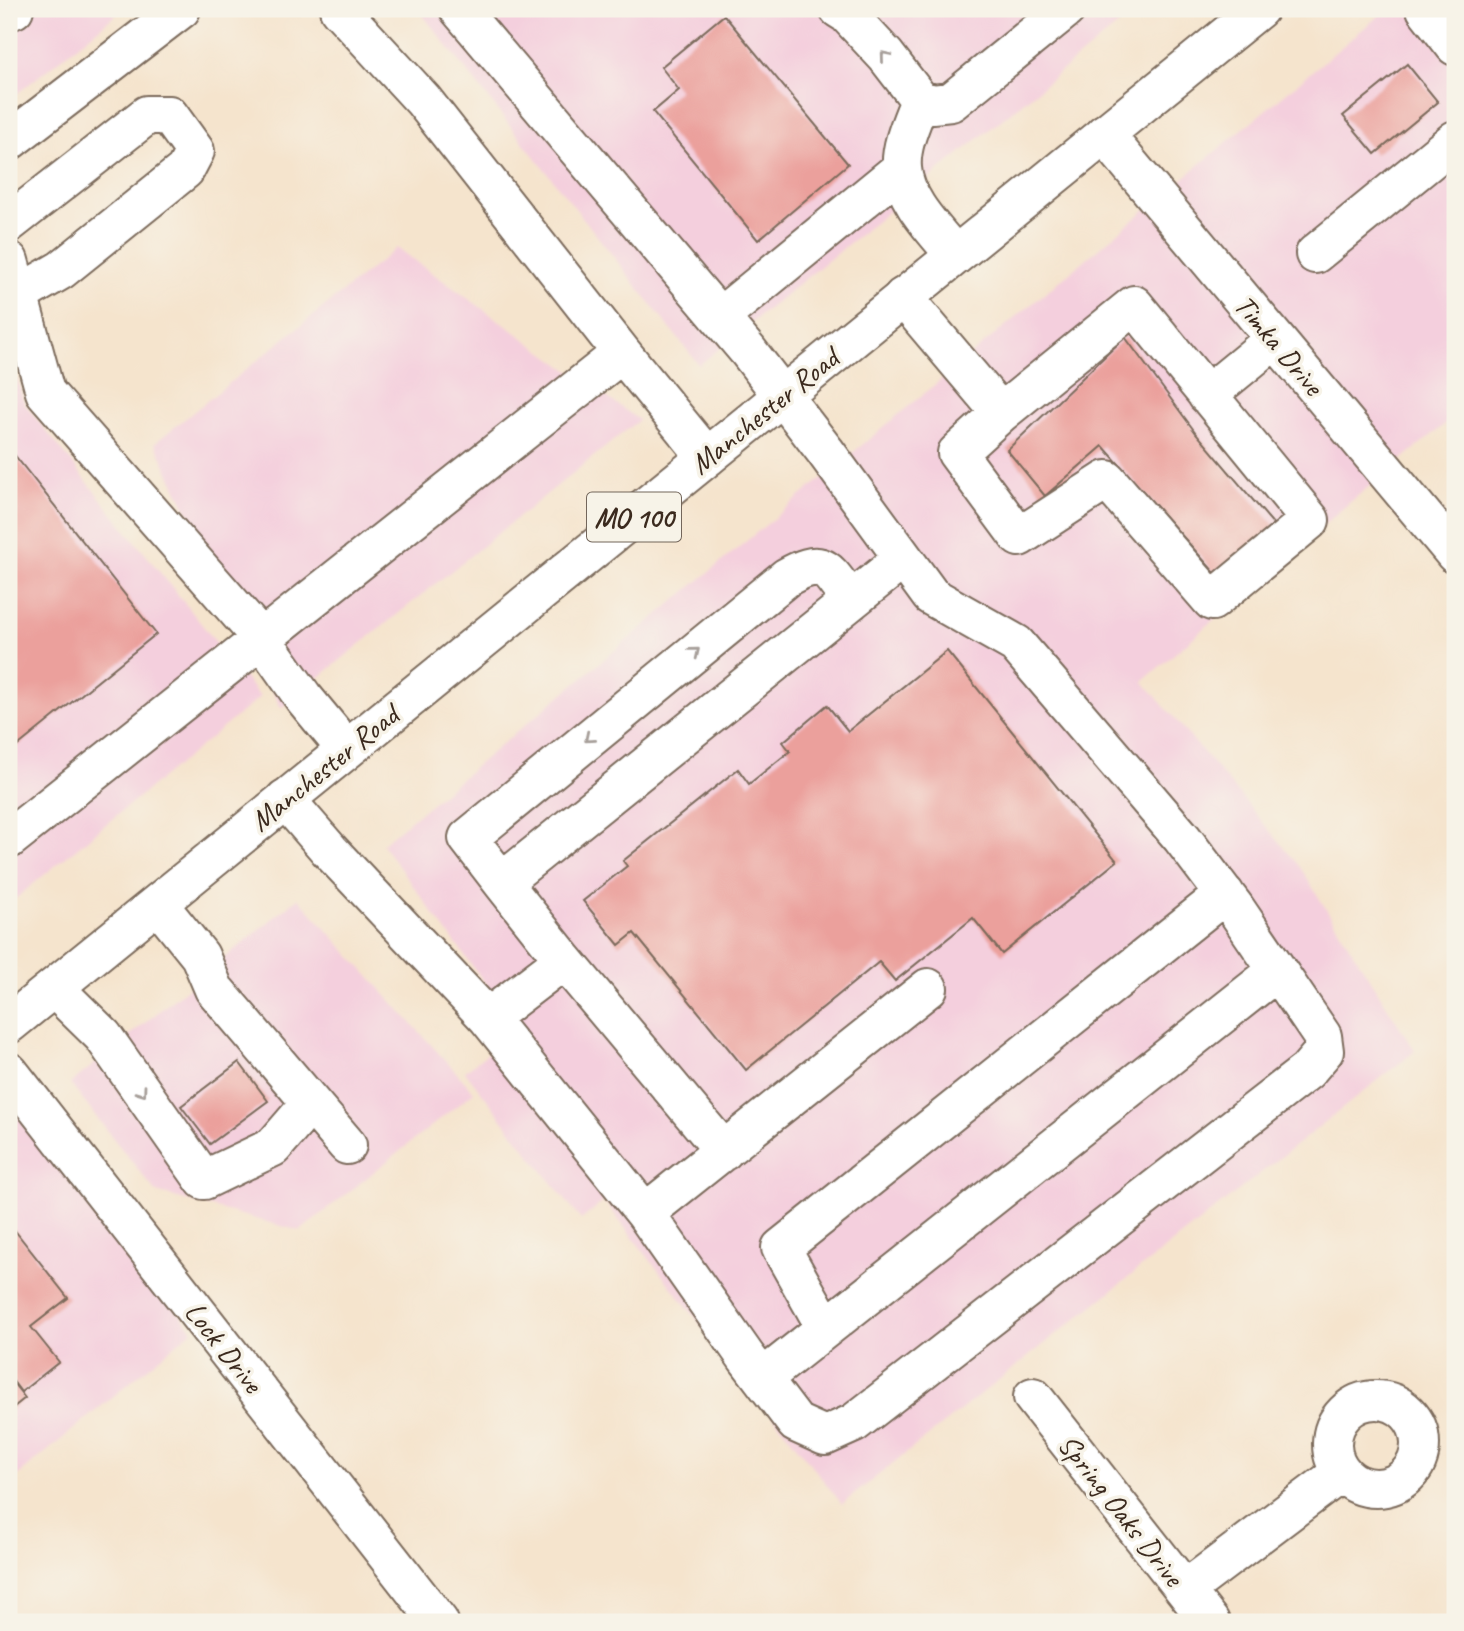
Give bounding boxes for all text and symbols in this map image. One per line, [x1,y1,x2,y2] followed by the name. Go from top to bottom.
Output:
[881,51,893,64] one-way arrow
[1226,287,1334,405] street label: Timka Drive
[682,337,849,483] street label: Manchester Road
[587,492,681,542] road number: MO 100
[687,647,699,660] one-way arrow
[242,694,409,840] street label: Manchester Road
[584,730,597,742] one-way arrow
[134,1084,146,1097] one-way arrow
[176,1294,273,1402] street label: Lock Drive
[1050,1426,1194,1595] street label: Spring Oaks Drive

